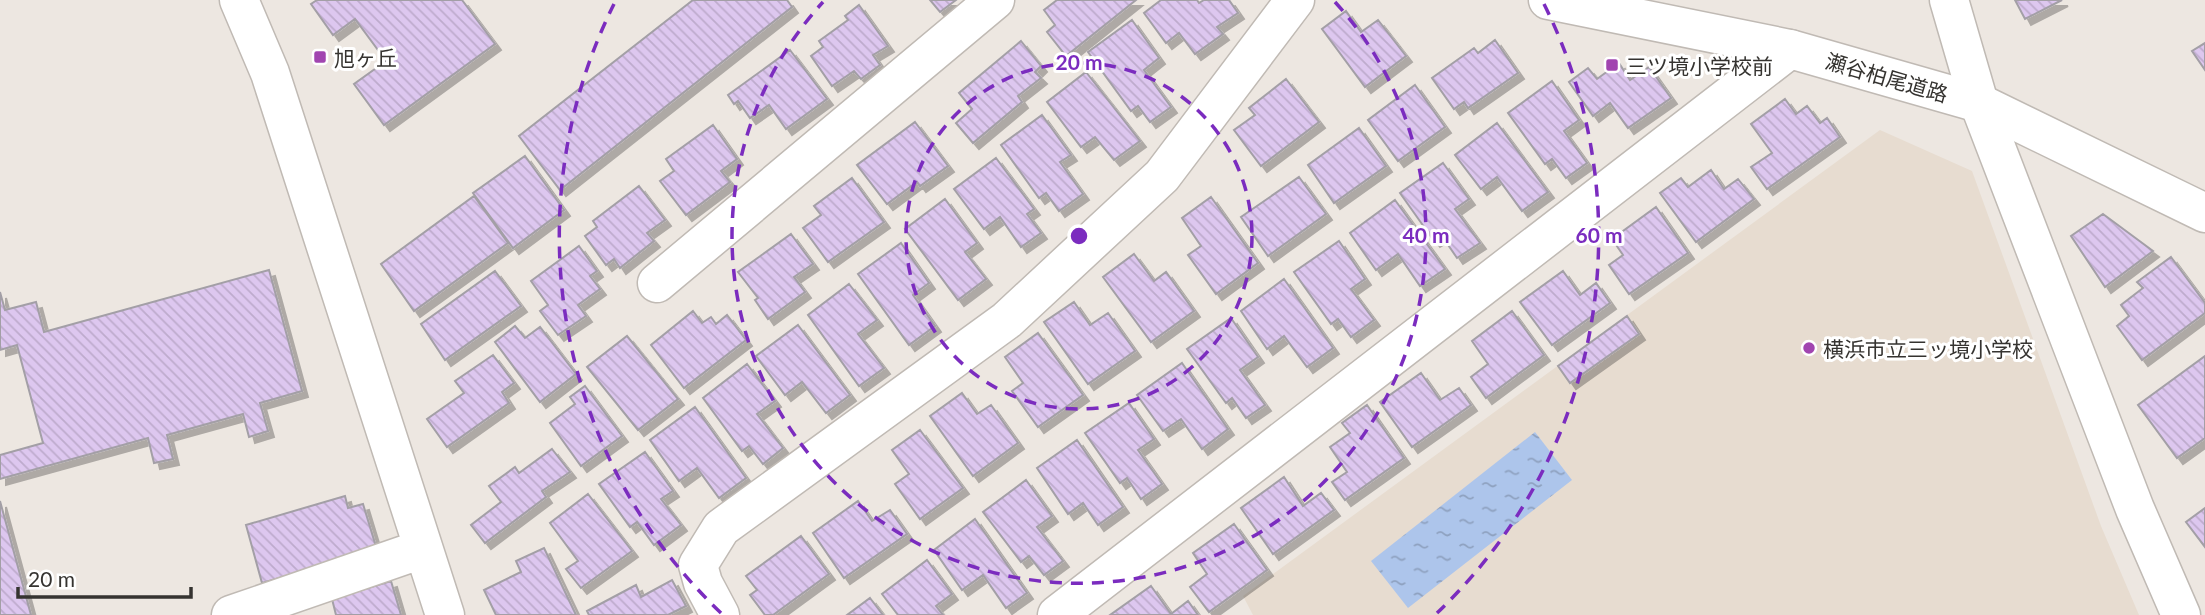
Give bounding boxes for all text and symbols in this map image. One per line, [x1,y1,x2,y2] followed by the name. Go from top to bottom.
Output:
[334,45,397,70] place label: 旭ヶ丘
[1823,48,1951,106] street label: 瀬谷柏尾道路
[312,49,328,65] marker: 旭ヶ丘
[1055,49,1103,74] text: 20 m
[1626,53,1773,78] place label: 三ツ境小学校前
[1604,57,1620,73] marker: 三ツ境小学校前
[1402,222,1450,247] text: 40 m
[1575,222,1623,247] text: 60 m
[1067,224,1091,248] centre of rings
[1823,336,2033,361] place label: 横浜市立三ッ境小学校
[1801,340,1817,356] marker: 横浜市立三ッ境小学校
[18,556,191,600] scale bar
[28,566,75,591] text: 20 m

